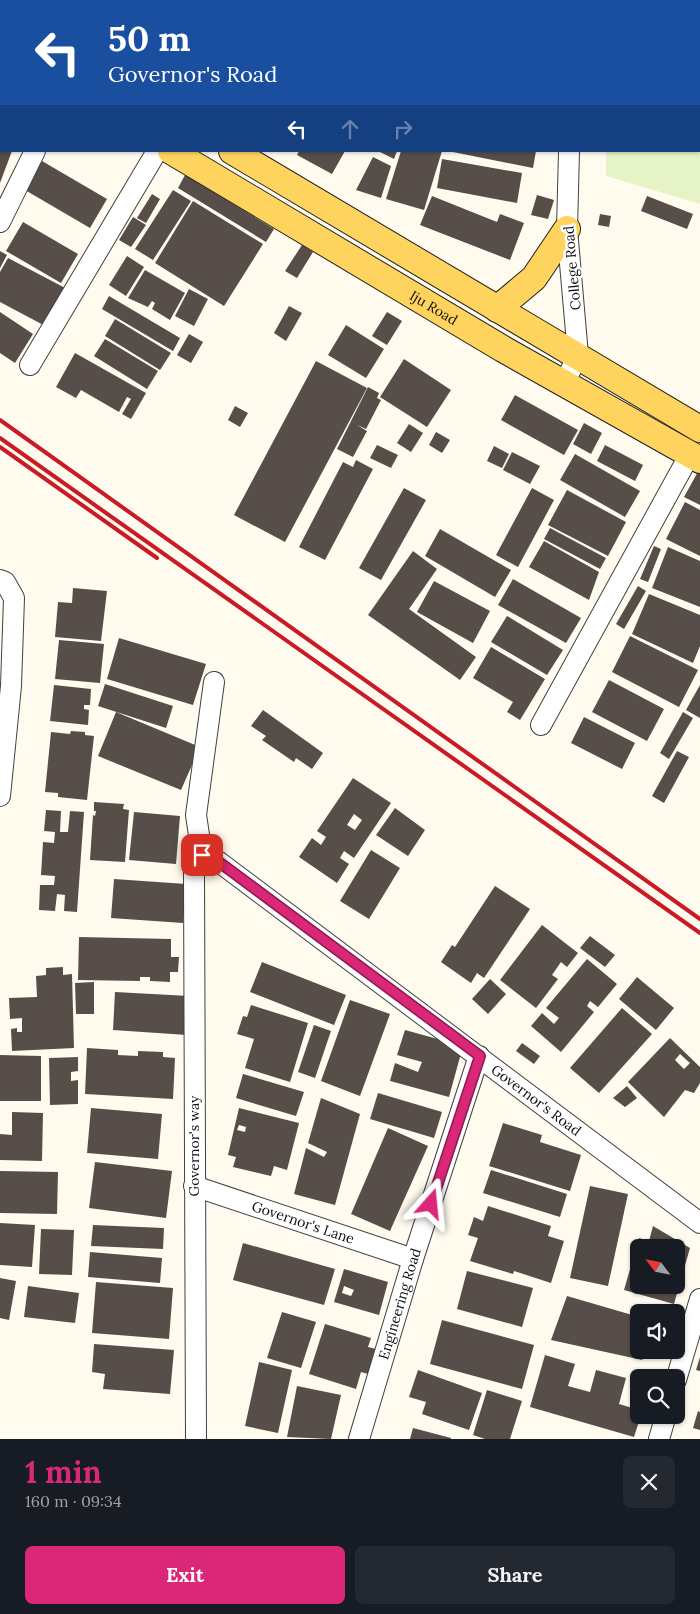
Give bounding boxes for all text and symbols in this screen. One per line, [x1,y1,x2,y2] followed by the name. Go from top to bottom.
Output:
[108,16,191,61] text: 50 m
[25,20,90,85] icon: left
[108,60,277,88] text: Governor's Road
[283,115,311,143] icon: left
[336,115,364,143] icon: ahead
[389,115,417,143] icon: right
[559,225,585,311] street label: College Road
[407,286,461,329] street label: Iju Road
[181,834,223,876] pin
[188,841,216,869] icon: arrive
[488,1061,585,1140] street label: Governor's Road
[185,1095,203,1196] street label: Governor's way
[404,1177,456,1229] position arrow
[249,1197,357,1248] street label: Governor's Lane
[630,1239,685,1294] north arrow
[630,1239,685,1424] map controls
[374,1246,425,1362] street label: Engineering Road
[630,1304,685,1359] button: sound
[630,1369,685,1424] button: search
[25,1453,102,1491] text: 1 min
[623,1456,675,1508] button: close
[25,1491,122,1511] text: 160 m · 09:34
[25,1546,345,1604] button: Exit
[355,1546,675,1604] button: Share

